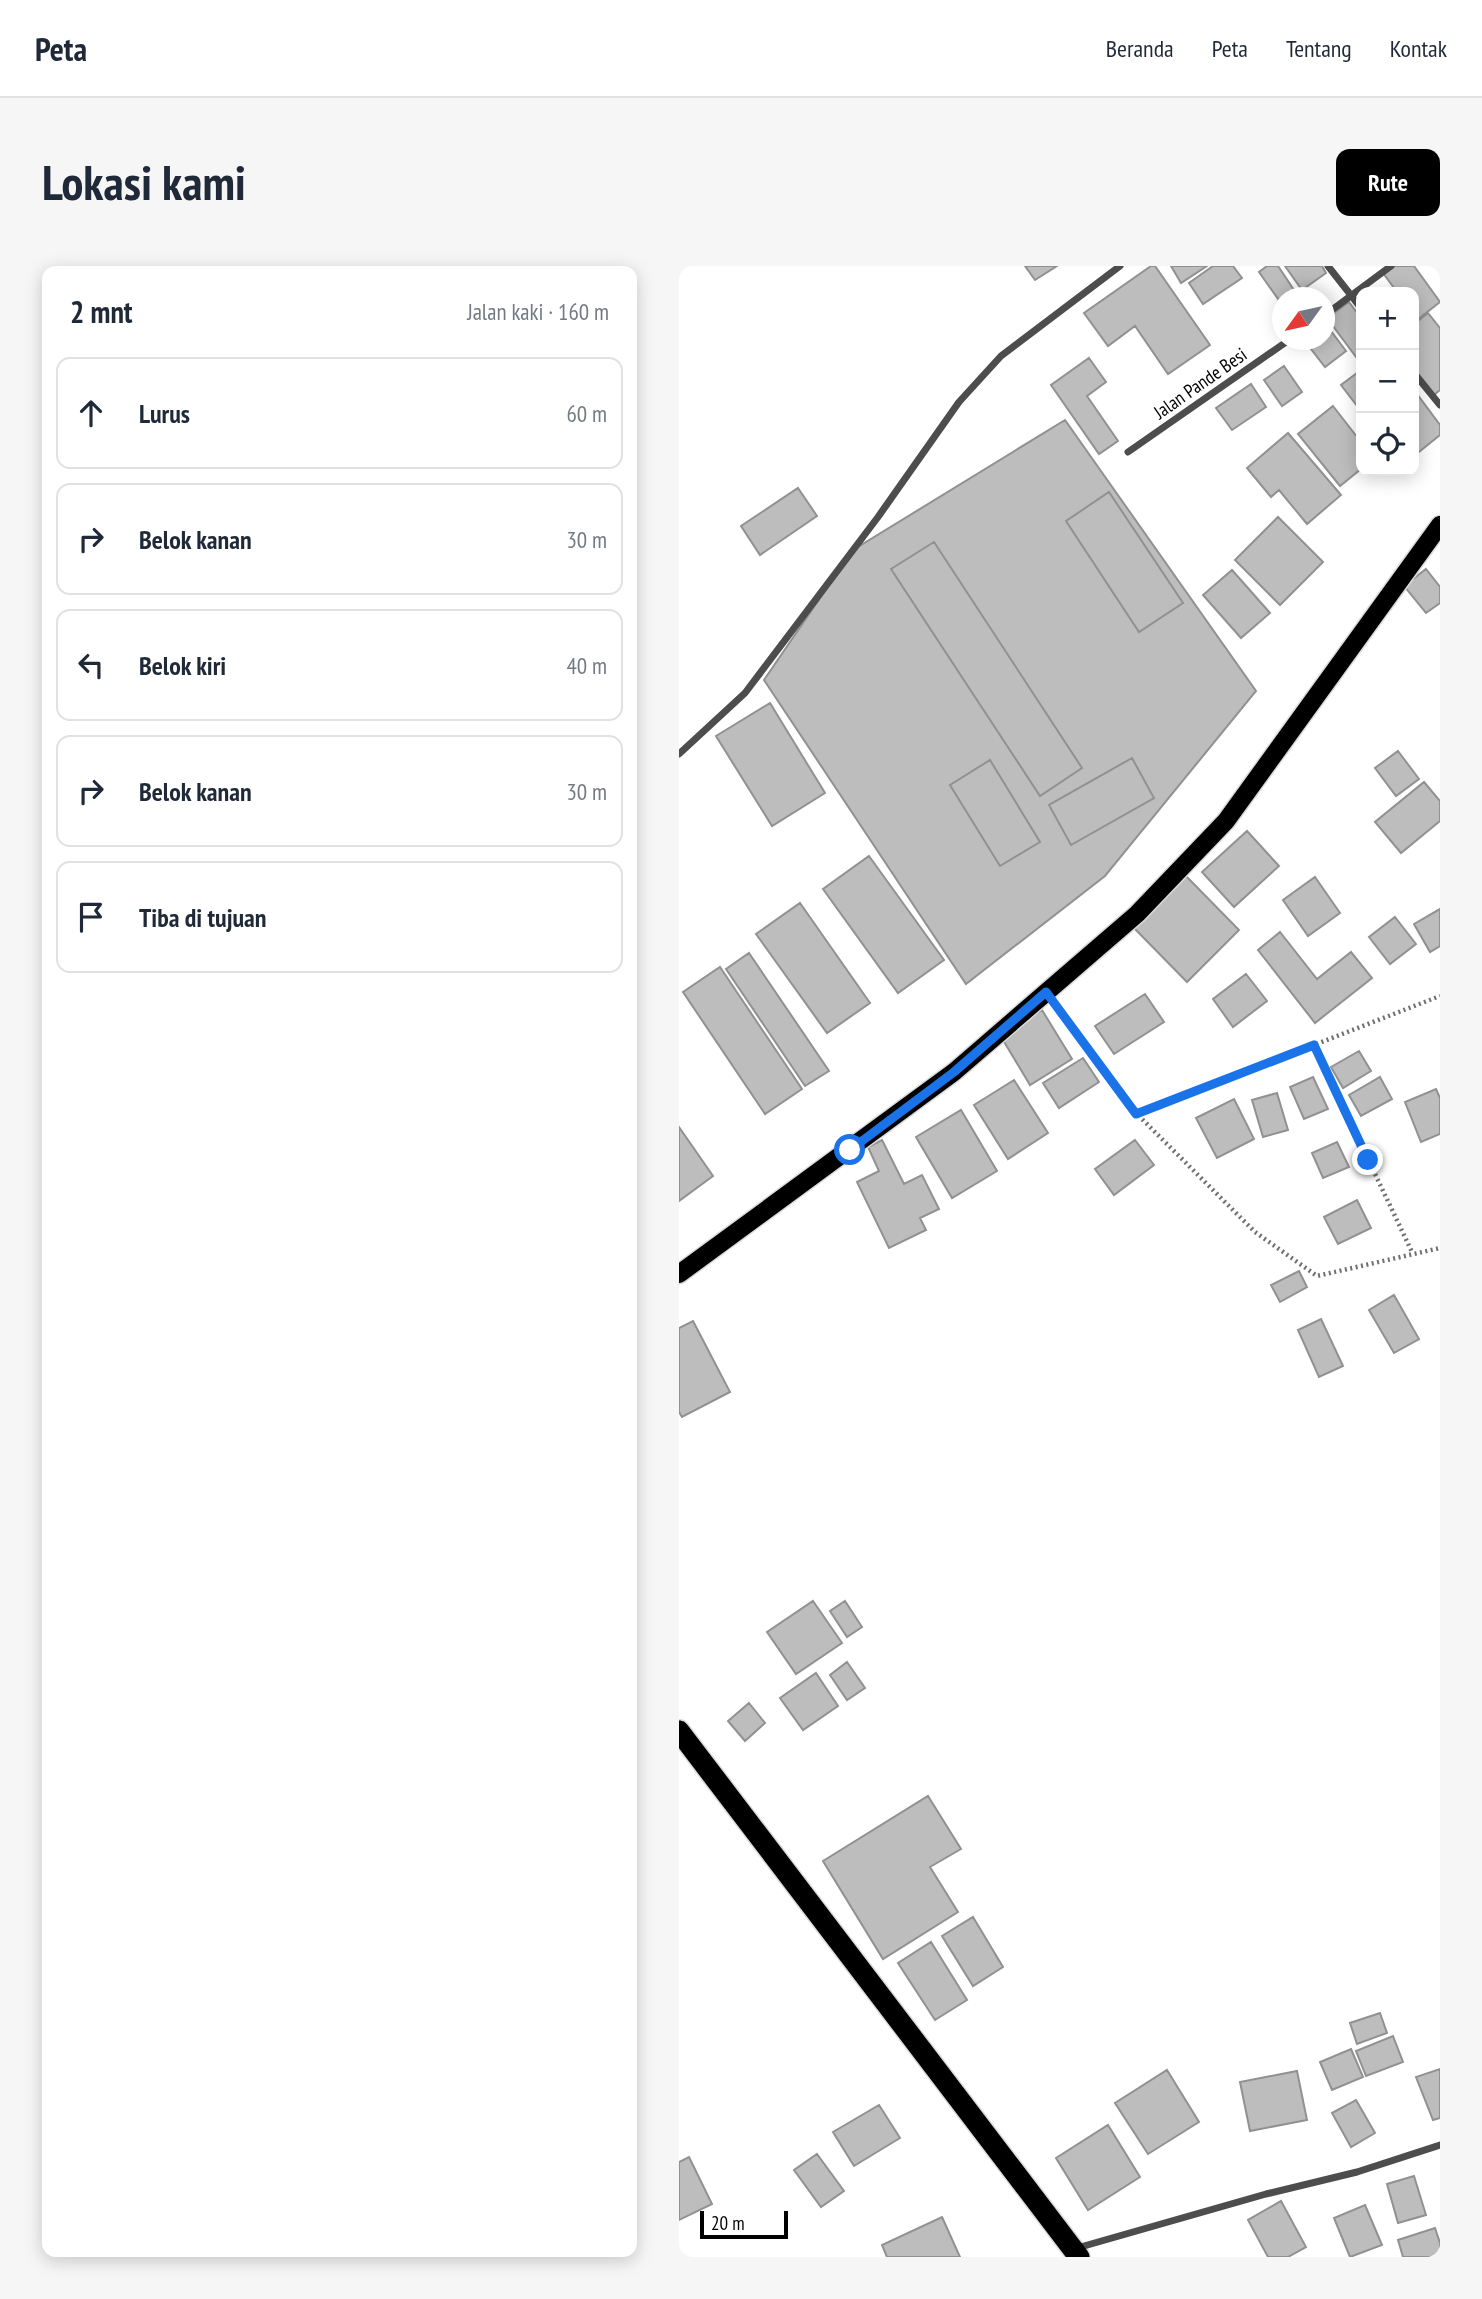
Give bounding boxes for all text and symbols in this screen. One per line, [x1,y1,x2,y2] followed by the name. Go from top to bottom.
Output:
[35,27,87,70] text: Peta
[1106,33,1174,64] text: Beranda
[1212,33,1248,64] text: Peta
[1286,33,1352,64] text: Tentang
[1390,33,1447,64] text: Kontak
[1336,149,1440,216] button: Rute
[42,150,246,214] text: Lokasi kami
[1272,287,1335,350] north arrow
[1356,287,1419,476] map controls
[1356,287,1419,350] button: +
[70,292,133,331] text: 2 mnt
[467,297,609,326] text: Jalan kaki · 160 m
[1148,342,1251,424] street label: Jalan Pande Besi
[1356,350,1419,413] button: −
[72,394,110,432] icon: ahead
[139,397,190,430] text: Lurus
[566,399,607,428] text: 60 m
[1356,413,1419,476] button: locate
[72,520,110,558] icon: right
[139,523,252,556] text: Belok kanan
[566,525,607,554] text: 30 m
[72,646,110,684] icon: left
[139,649,226,682] text: Belok kiri
[566,651,607,680] text: 40 m
[72,772,110,810] icon: right
[139,775,252,808] text: Belok kanan
[566,777,607,806] text: 30 m
[72,898,110,936] icon: arrive
[139,901,267,934] text: Tiba di tujuan
[834,1134,865,1165] route start
[1352,1144,1383,1175] route end
[700,2208,787,2240] scale bar
[711,2211,745,2235] text: 20 m

